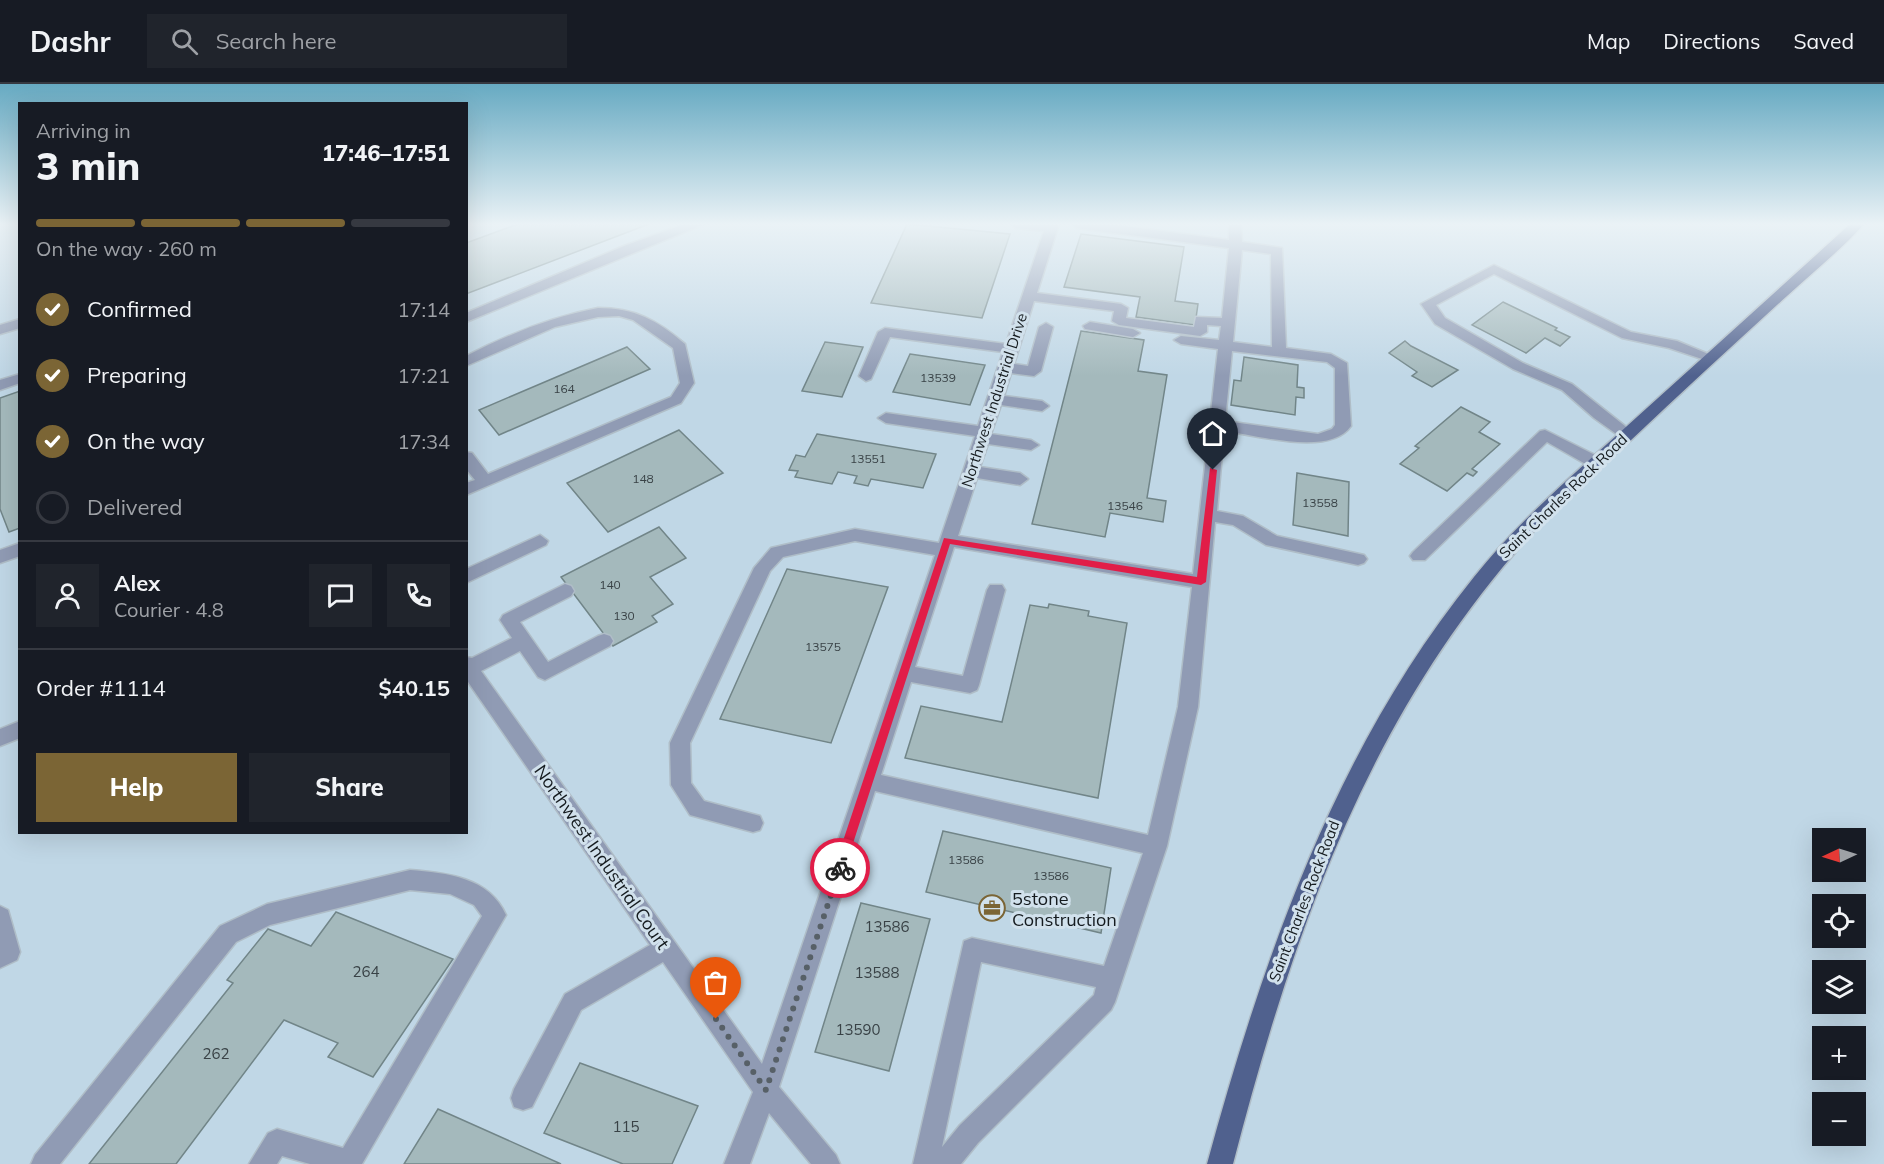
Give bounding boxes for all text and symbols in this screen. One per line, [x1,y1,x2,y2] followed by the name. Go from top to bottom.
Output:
[147,14,567,68] search box
[30,24,111,59] text: Dashr
[168,25,201,58] icon: search
[216,27,337,55] text: Search here
[1587,28,1630,54] text: Map
[1663,28,1760,54] text: Directions
[1793,28,1854,54] text: Saved
[36,118,131,143] text: Arriving in
[322,139,450,167] text: 17:46–17:51
[36,141,141,190] text: 3 min
[36,236,217,261] text: On the way · 260 m
[36,293,69,326] icon: check
[87,295,192,323] text: Confirmed
[397,297,450,322] text: 17:14
[957,311,1031,489] street label: Northwest Industrial Drive
[36,359,69,392] icon: check
[87,361,187,389] text: Preparing
[397,363,450,388] text: 17:21
[920,370,956,385] house number: 13539
[553,381,575,396] house number: 164
[1187,408,1238,470] pin
[1196,417,1229,450] icon: home
[36,425,69,458] icon: check
[87,427,205,455] text: On the way
[397,429,450,454] text: 17:34
[1495,430,1631,562] street label: Saint Charles Rock Road
[850,451,886,466] house number: 13551
[632,471,654,486] house number: 148
[87,493,182,521] text: Delivered
[1302,495,1338,510] house number: 13558
[1107,498,1143,513] house number: 13546
[36,564,99,627] button: person
[309,564,372,627] button: chat
[387,564,450,627] button: phone
[114,569,160,597] text: Alex
[599,577,621,592] house number: 140
[114,597,224,622] text: Courier · 4.8
[613,608,635,623] house number: 130
[805,639,841,654] house number: 13575
[36,674,166,702] text: Order #1114
[379,674,450,702] text: $40.15
[36,753,237,822] button: Help
[249,753,450,822] button: Share
[529,760,675,954] street label: Northwest Industrial Court
[1264,818,1344,984] street label: Saint Charles Rock Road
[1812,828,1866,882] north arrow
[1812,828,1866,1146] map controls
[810,838,870,898] courier
[824,852,857,885] icon: bike
[948,852,984,867] house number: 13586
[1033,868,1069,883] house number: 13586
[1012,887,1117,931] place label: 5stone Construction
[977,893,1007,923] office icon: 5stone Construction
[1812,894,1866,948] button: locate
[864,917,910,936] house number: 13586
[690,957,741,1019] pin
[1812,960,1866,1014] button: layers
[352,962,380,981] house number: 264
[854,963,900,982] house number: 13588
[699,966,732,999] icon: bag
[835,1020,881,1039] house number: 13590
[1812,1026,1866,1080] button: +
[202,1044,230,1063] house number: 262
[1812,1092,1866,1146] button: −
[612,1117,640,1136] house number: 115

